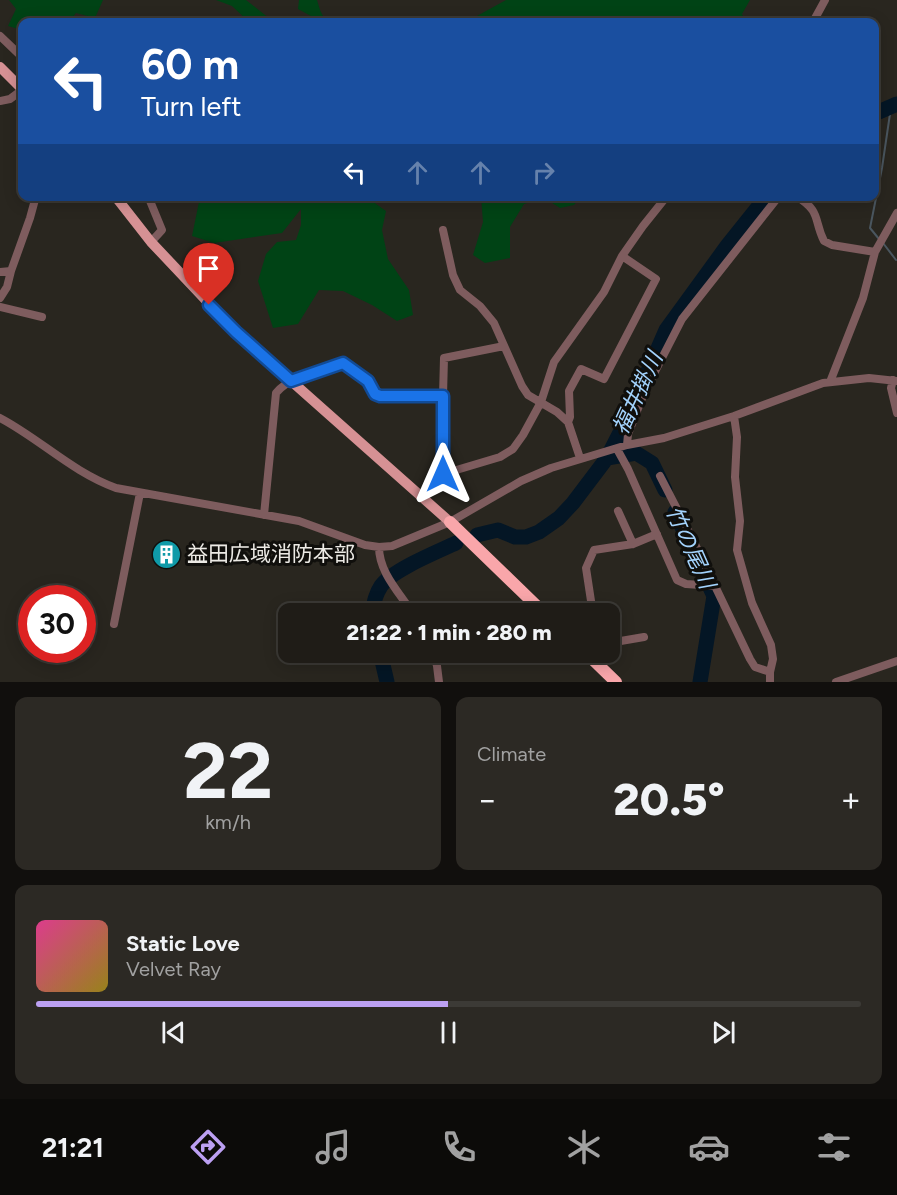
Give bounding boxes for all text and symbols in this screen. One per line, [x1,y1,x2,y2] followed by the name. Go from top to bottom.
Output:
[141,39,239,90] text: 60 m
[42,42,120,120] icon: left
[141,90,241,123] text: Turn left
[338,156,371,189] icon: left
[401,156,434,189] icon: ahead
[464,156,497,189] icon: ahead
[527,156,560,189] icon: right
[183,243,234,305] pin
[192,252,225,285] icon: arrive
[607,346,669,439] water label: 福井掛川
[411,442,475,506] position arrow
[660,502,722,595] water label: 竹の尾川
[150,538,182,570] building icon: 益田広域消防本部
[187,541,355,566] place label: 益田広域消防本部
[18,585,96,663] speed limit sign: 30
[346,619,552,646] text: 21:22 · 1 min · 280 m
[183,724,273,818] text: 22
[477,742,546,766] text: Climate
[613,772,725,826] text: 20.5°
[477,780,498,819] text: −
[840,780,861,819] text: +
[205,810,251,834] text: km/h
[126,930,240,957] text: Static Love
[126,957,221,981] text: Velvet Ray
[157,1016,190,1049] icon: previous
[432,1016,465,1049] icon: pause
[707,1016,740,1049] icon: next
[187,1126,229,1168] icon: directions
[312,1126,354,1168] icon: music
[438,1126,480,1168] icon: phone
[563,1126,605,1168] icon: climate
[688,1126,730,1168] icon: car
[813,1126,855,1168] icon: filters
[42,1131,104,1164] text: 21:21

